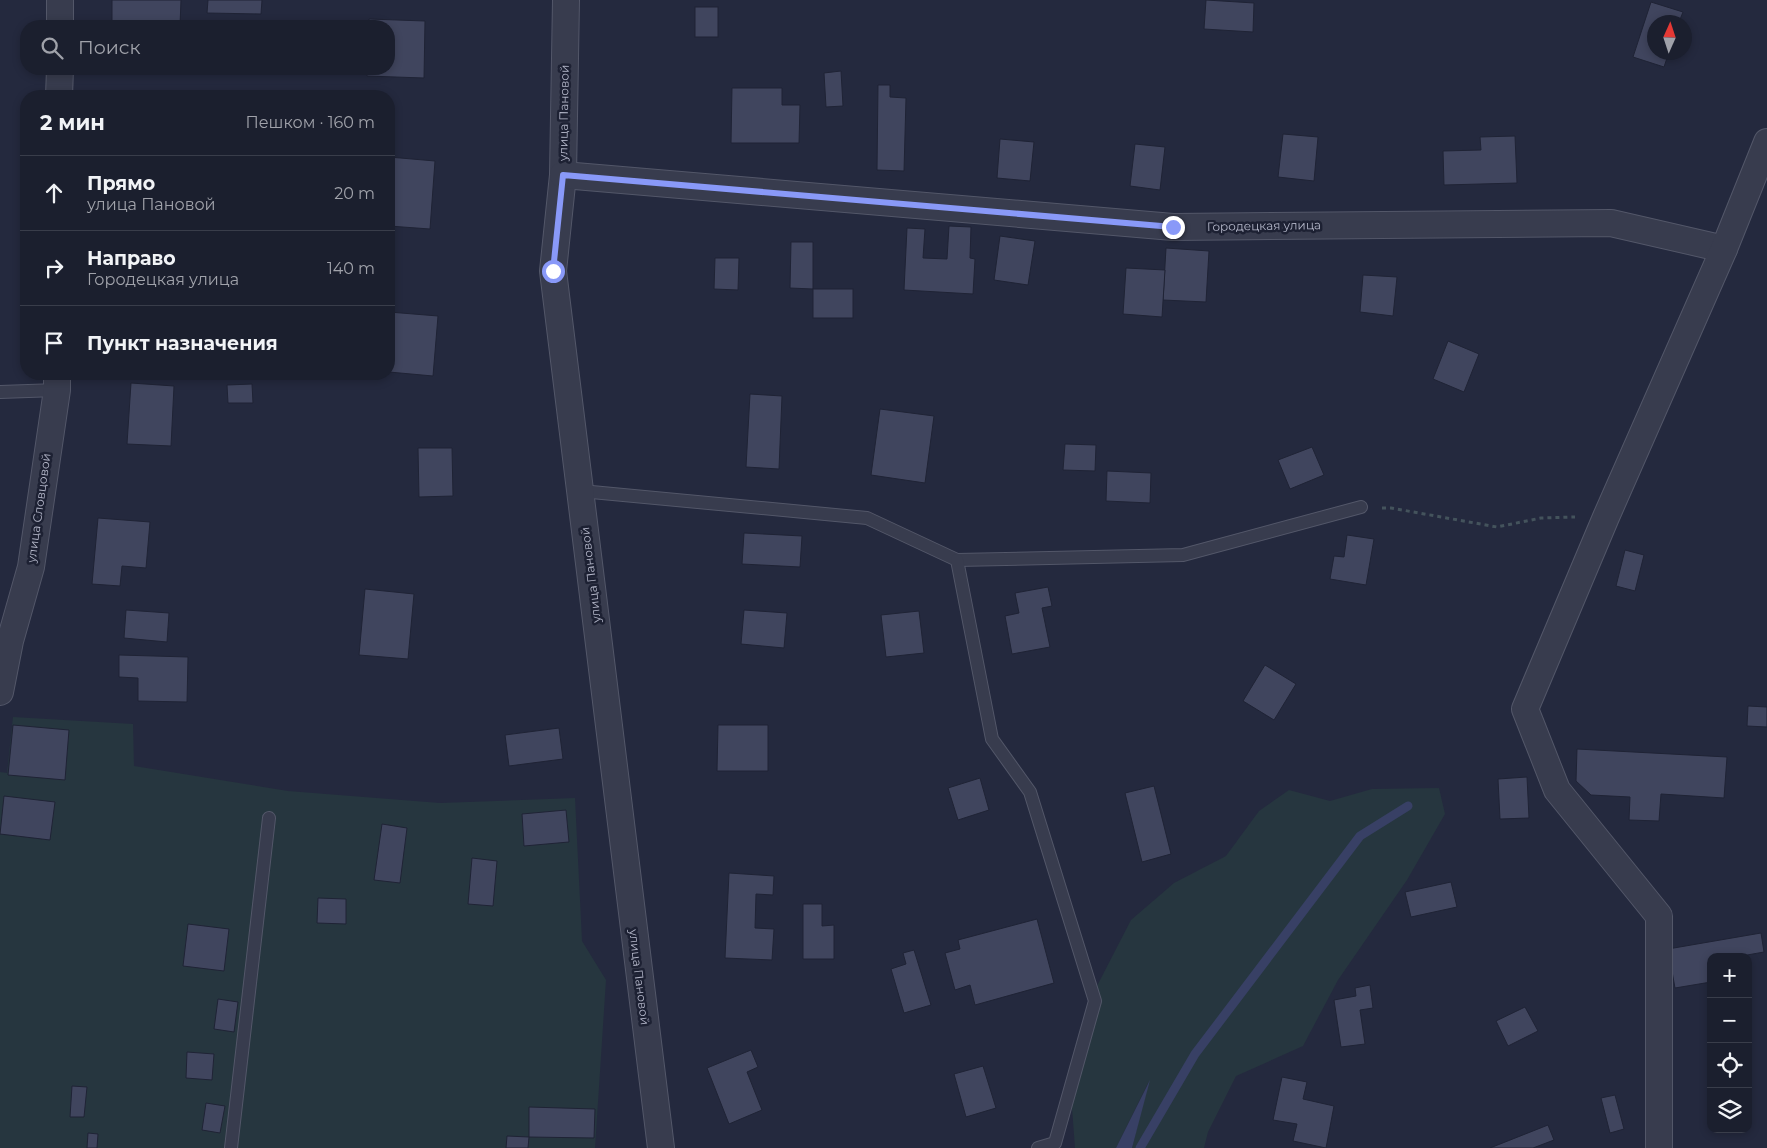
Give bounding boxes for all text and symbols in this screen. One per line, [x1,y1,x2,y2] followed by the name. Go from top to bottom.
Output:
[1647,15,1692,60] north arrow
[20,20,395,75] search box
[38,34,66,62] icon: search
[78,36,141,59] text: Поиск
[555,65,572,162] street label: улица Пановой
[40,110,105,135] text: 2 мин
[246,113,375,132] text: Пешком · 160 m
[87,172,155,195] text: Прямо
[40,179,68,207] icon: ahead
[334,184,375,203] text: 20 m
[87,195,216,214] text: улица Пановой
[1162,216,1185,239] route end
[1207,217,1321,234] street label: Городецкая улица
[87,247,176,270] text: Направо
[40,254,68,282] icon: right
[327,259,375,278] text: 140 m
[542,260,565,283] route start
[87,270,239,289] text: Городецкая улица
[40,329,68,357] icon: arrive
[87,332,278,355] text: Пункт назначения
[23,452,54,565] street label: улица Словцовой
[577,526,604,625] street label: улица Пановой
[626,927,653,1026] street label: улица Пановой
[1707,953,1752,1133] map controls
[1707,953,1752,998] button: +
[1707,998,1752,1043] button: −
[1707,1043,1752,1088] button: locate
[1707,1088,1752,1133] button: layers

